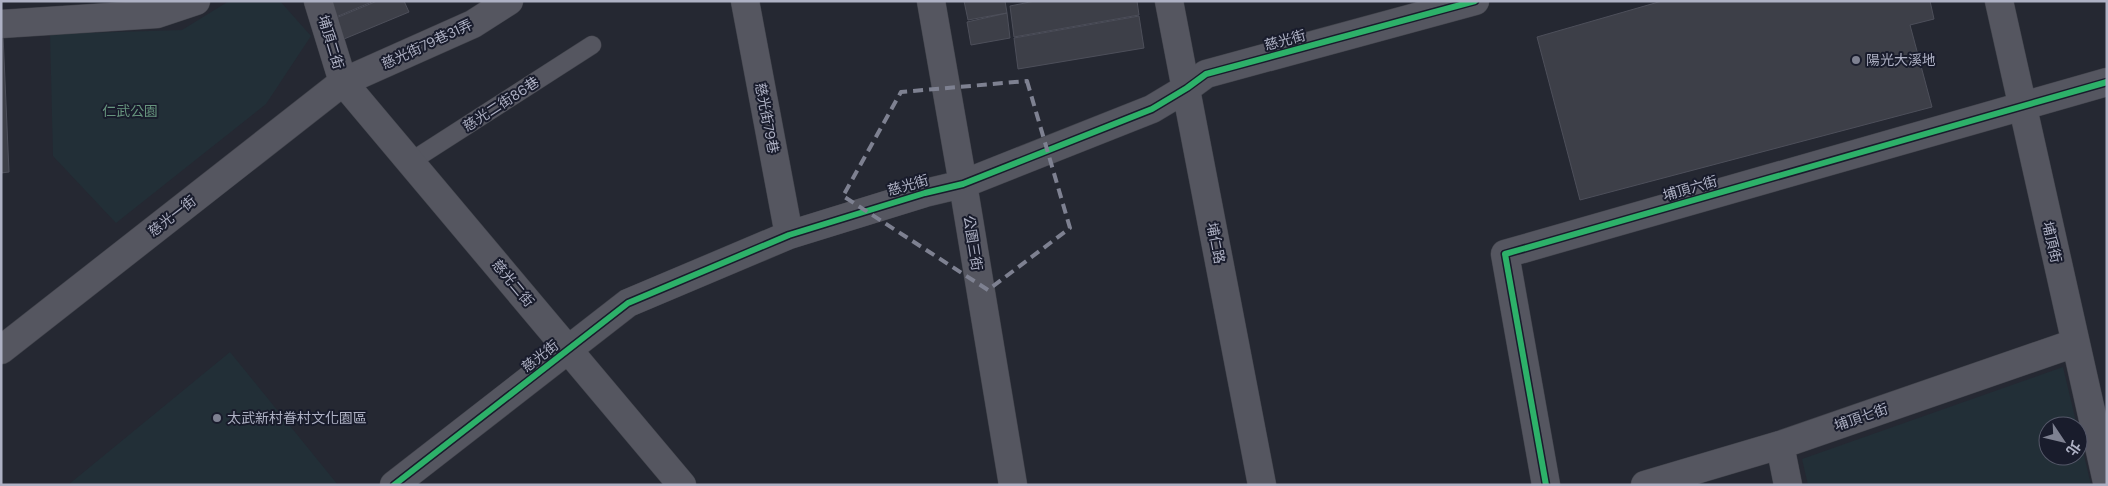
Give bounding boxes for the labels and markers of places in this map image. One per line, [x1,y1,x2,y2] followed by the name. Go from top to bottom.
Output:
[1866,51,1936,69] place label: 陽光大溪地
[1850,54,1862,66] marker: 陽光大溪地
[227,409,367,427] place label: 太武新村眷村文化園區
[211,412,223,424] marker: 太武新村眷村文化園區

